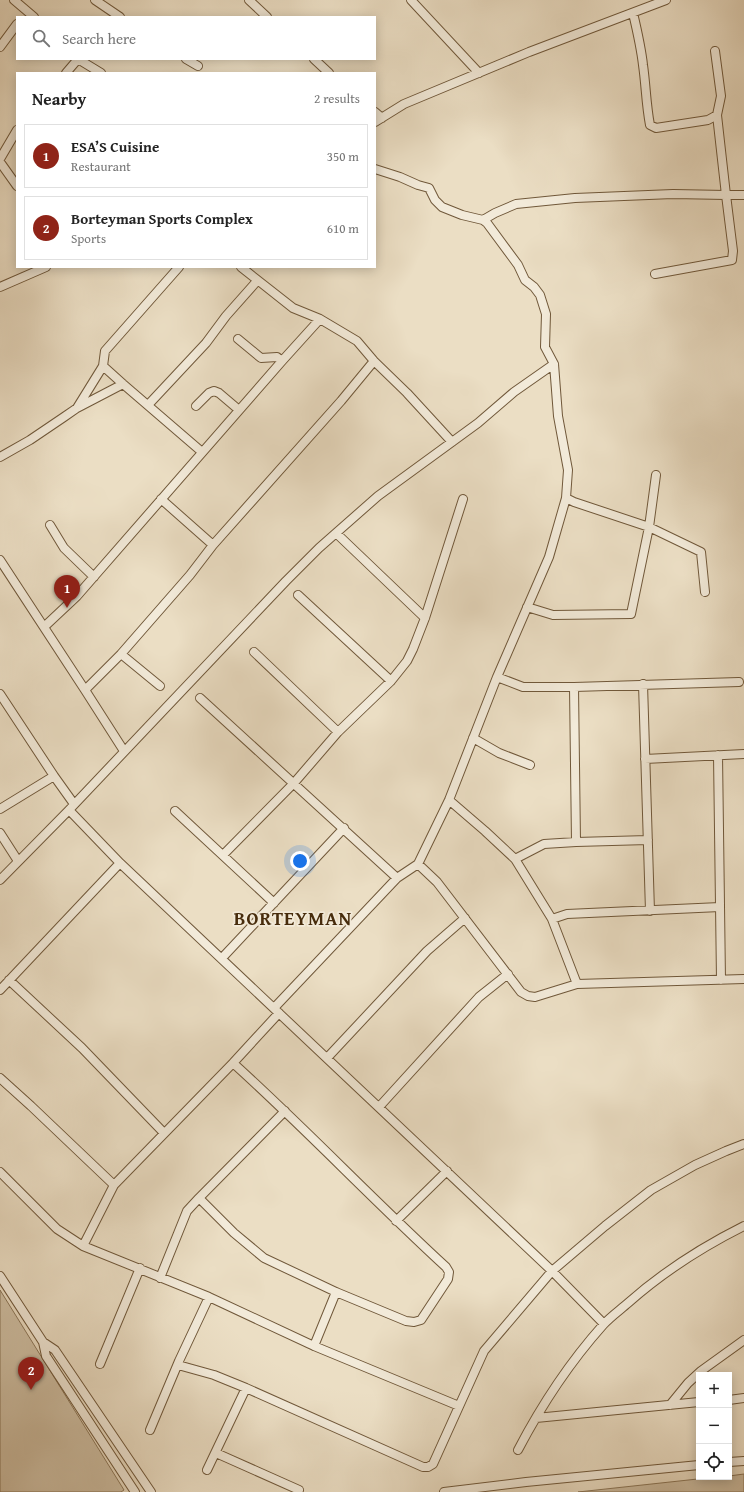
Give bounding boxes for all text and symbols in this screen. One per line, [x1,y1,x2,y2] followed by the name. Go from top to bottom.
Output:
[16,16,376,60] search box
[30,27,52,49] icon: search
[62,28,136,49] text: Search here
[32,86,86,111] text: Nearby
[314,89,360,108] text: 2 results
[71,136,159,157] text: ESA’S Cuisine
[43,147,49,166] text: 1
[327,147,359,166] text: 350 m
[71,157,131,176] text: Restaurant
[71,208,253,229] text: Borteyman Sports Complex
[43,219,49,238] text: 2
[327,219,359,238] text: 610 m
[71,229,106,248] text: Sports
[54,575,80,608] pin: 1
[290,851,310,871] your location
[234,904,352,932] district label: BORTEYMAN
[18,1357,44,1390] pin: 2
[696,1372,732,1480] map controls
[696,1372,732,1408] button: +
[696,1408,732,1444] button: −
[696,1444,732,1480] button: locate

